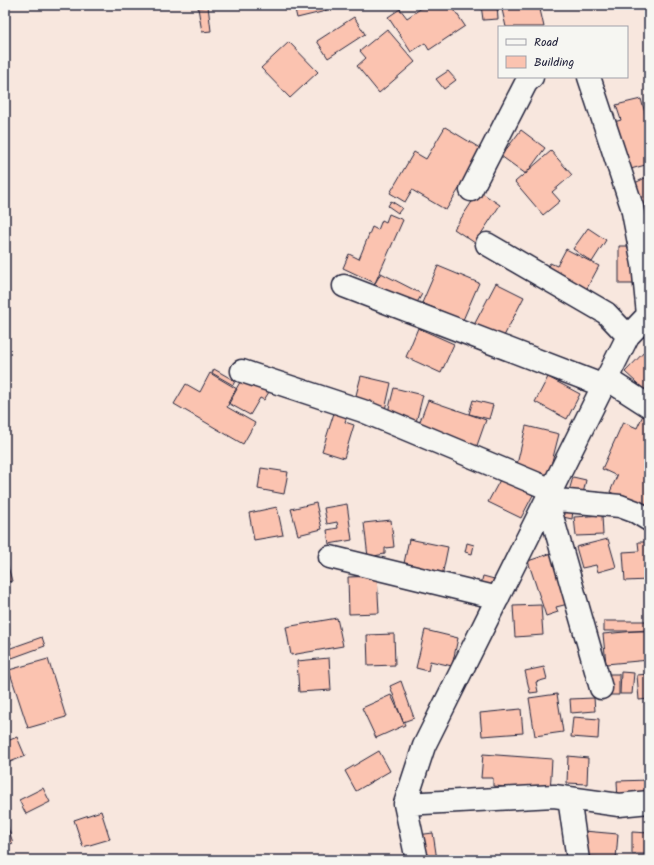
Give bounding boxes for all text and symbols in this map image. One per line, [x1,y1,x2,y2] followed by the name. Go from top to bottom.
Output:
[498,26,628,78] legend
[534,33,559,52] text: Road
[534,53,574,72] text: Building

